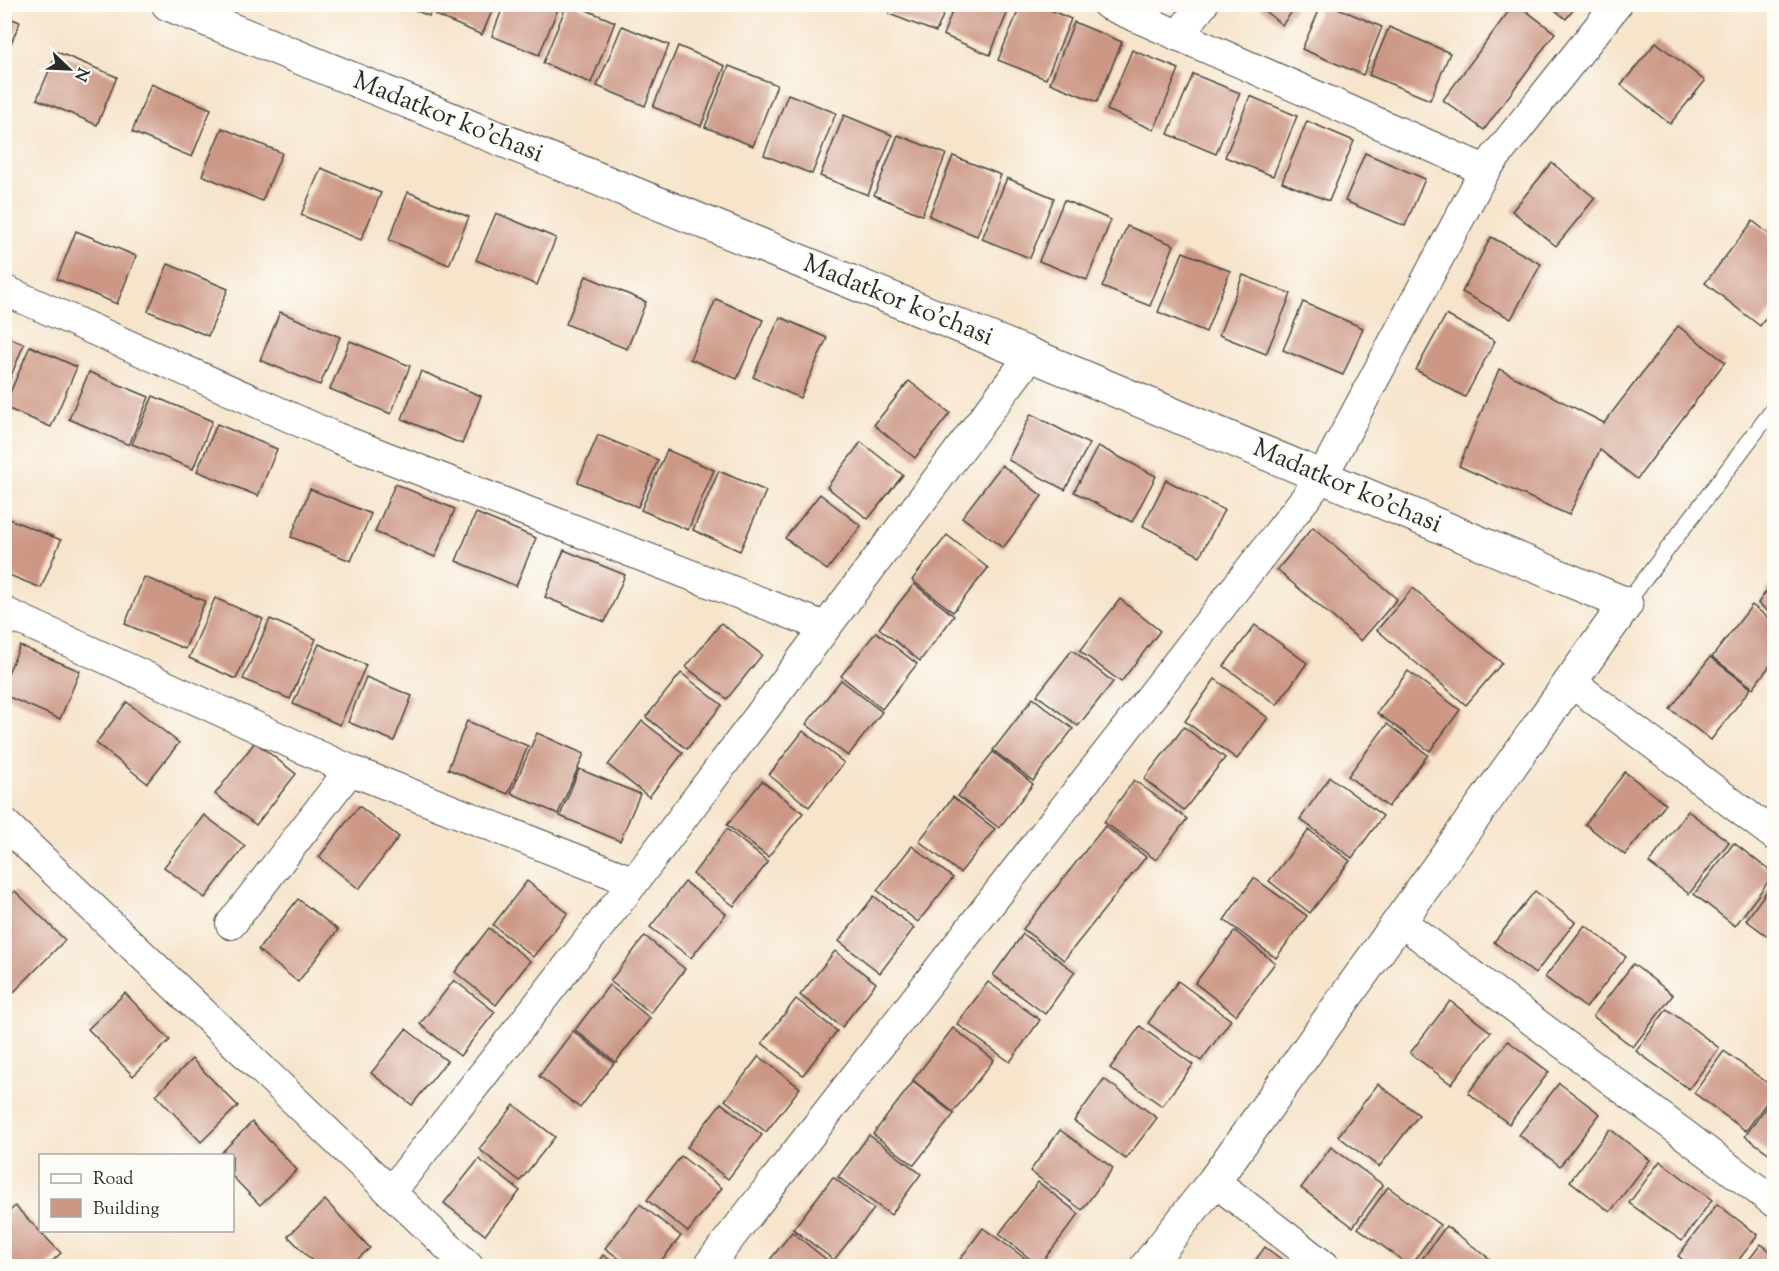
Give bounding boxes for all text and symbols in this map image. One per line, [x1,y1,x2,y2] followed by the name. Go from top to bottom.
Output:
[39,39,99,99] north arrow
[347,63,549,173] street label: Madatkor ko'chasi
[67,64,94,84] text: N
[797,246,999,356] street label: Madatkor ko'chasi
[1247,430,1447,544] street label: Madatkor ko'chasi
[39,1154,234,1232] legend
[93,1167,133,1193] text: Road
[93,1197,159,1223] text: Building

